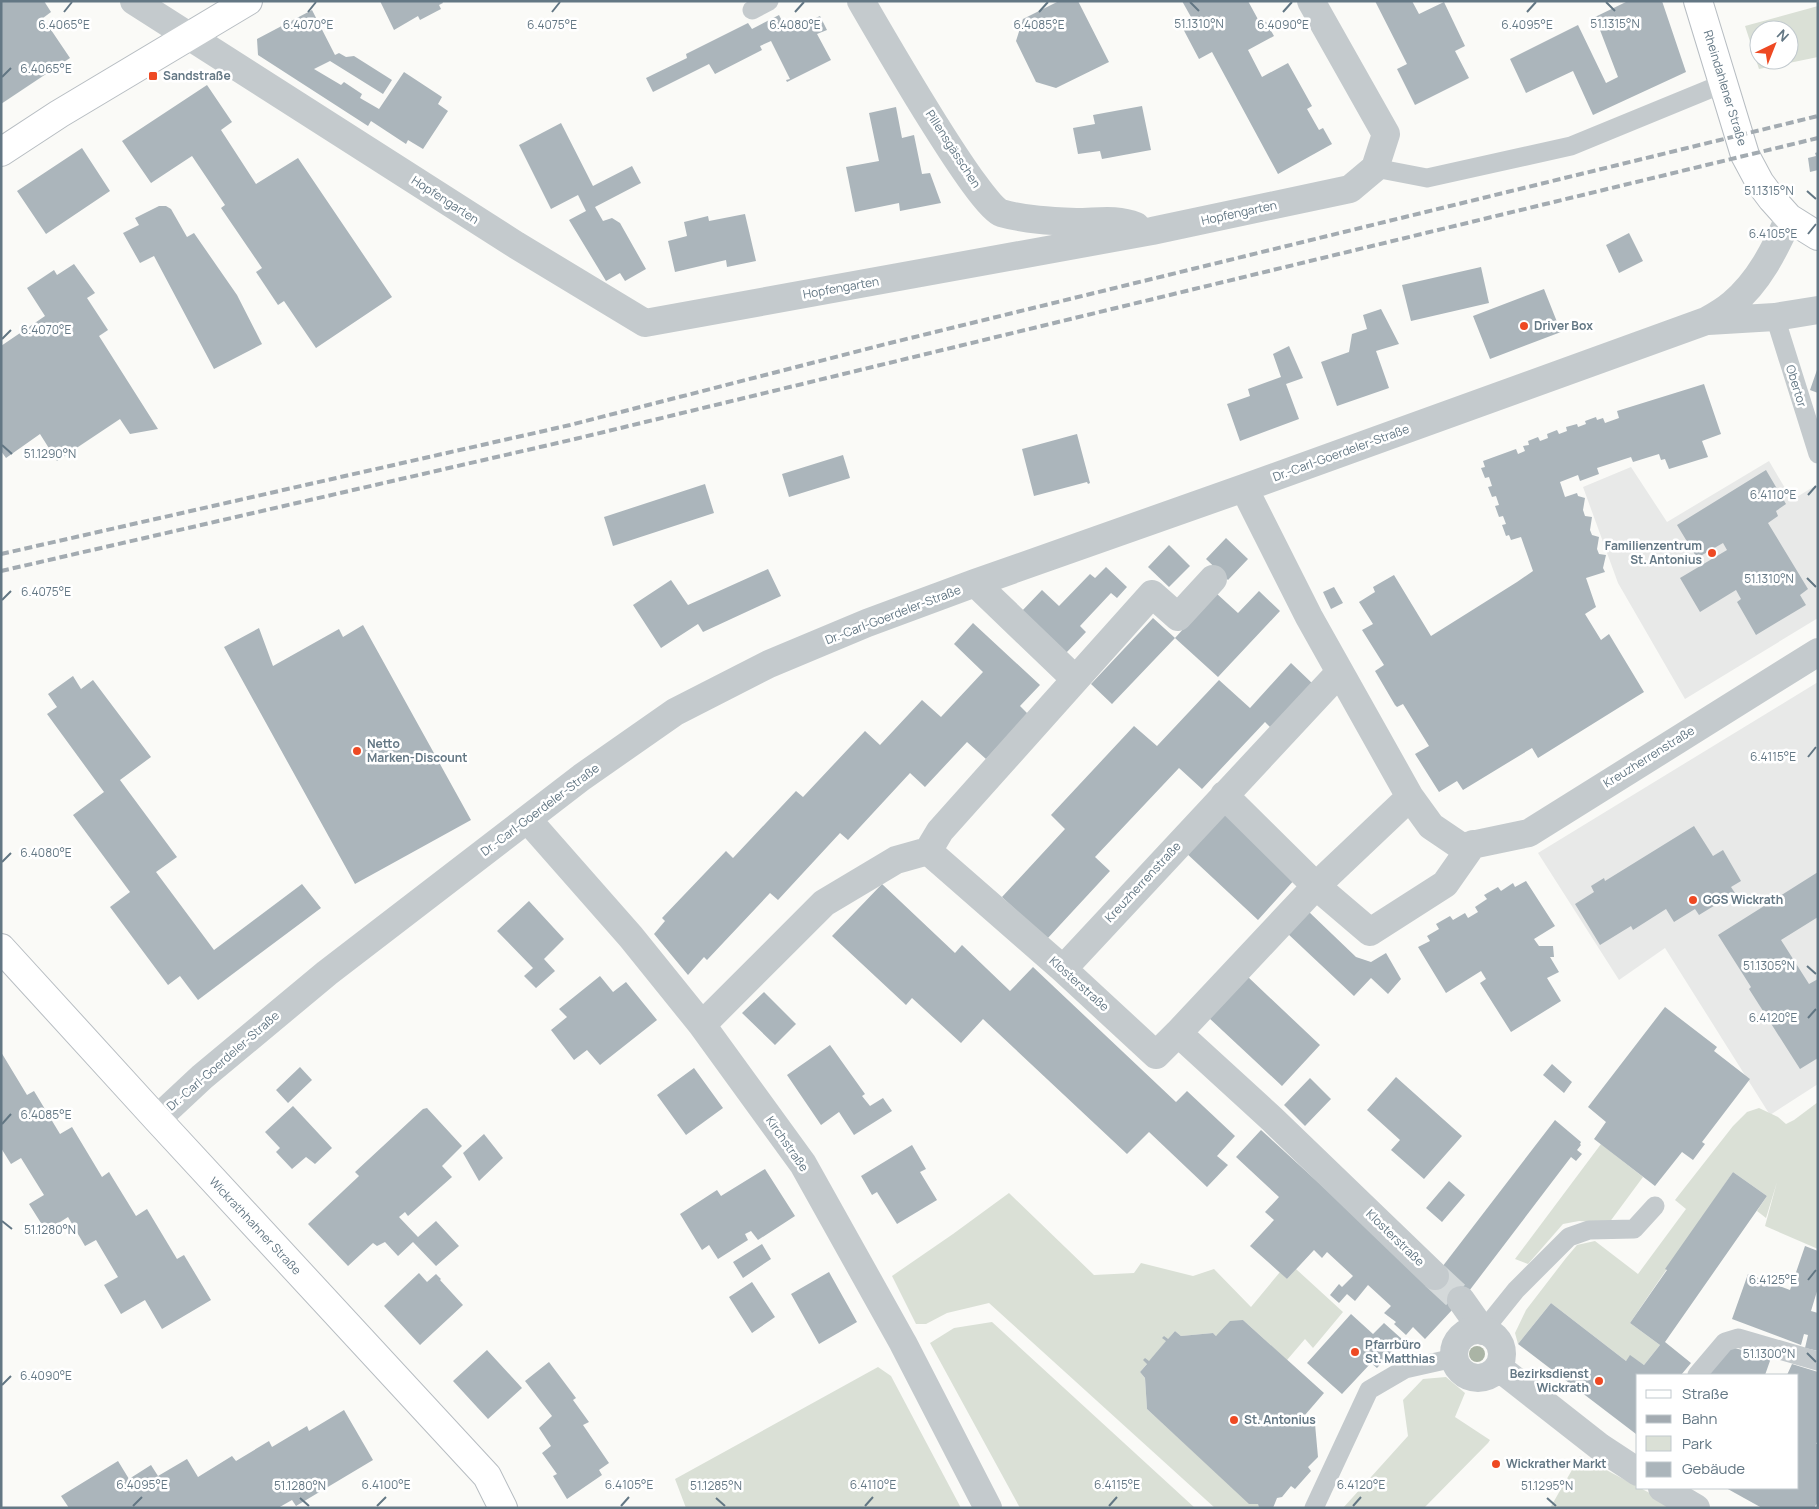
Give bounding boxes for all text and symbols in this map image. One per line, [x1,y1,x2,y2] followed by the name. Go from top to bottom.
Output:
[1174,15,1224,32] text: 51.1310°N
[1590,15,1640,32] text: 51.1315°N
[38,16,90,33] text: 6.4065°E
[283,16,333,33] text: 6.4070°E
[527,16,577,33] text: 6.4075°E
[769,16,821,33] text: 6.4080°E
[1013,16,1065,33] text: 6.4085°E
[1257,16,1309,33] text: 6.4090°E
[1501,16,1553,33] text: 6.4095°E
[1749,20,1799,70] north arrow
[1773,25,1793,46] text: N
[1700,28,1751,148] street label: Rheindahlener Straße
[20,60,72,77] text: 6.4065°E
[163,67,231,84] place label: Sandstraße
[147,70,159,82] marker: Sandstraße
[922,106,985,191] street label: Pillensgässchen
[408,171,482,228] street label: Hopfengarten
[1744,182,1794,199] text: 51.1315°N
[1199,196,1278,229] street label: Hopfengarten
[1749,225,1798,242] text: 6.4105°E
[802,272,880,303] street label: Hopfengarten
[1534,317,1593,334] place label: Driver Box
[1518,320,1530,332] marker: Driver Box
[21,321,71,338] text: 6.4070°E
[1782,363,1811,410] street label: Obertor
[1270,420,1411,485] street label: Dr.-Carl-Goerdeler-Straße
[24,445,76,462] text: 51.1290°N
[1750,486,1796,503] text: 6.4110°E
[1605,537,1702,568] place label: Familienzentrum St. Antonius
[1706,547,1718,559] marker: Familienzentrum St. Antonius
[1744,570,1794,587] text: 51.1310°N
[822,581,963,648] street label: Dr.-Carl-Goerdeler-Straße
[21,583,71,600] text: 6.4075°E
[1600,722,1698,791] street label: Kreuzherrenstraße
[367,735,468,766] place label: Netto Marken-Discount
[351,745,363,757] marker: Netto Marken-Discount
[1750,748,1796,765] text: 6.4115°E
[477,759,602,860] street label: Dr.-Carl-Goerdeler-Straße
[1101,838,1184,926] street label: Kreuzherrenstraße
[20,844,72,861] text: 6.4080°E
[1703,891,1783,908] place label: GGS Wickrath
[1687,894,1699,906] marker: GGS Wickrath
[1046,952,1113,1015] street label: Klosterstraße
[1743,957,1795,974] text: 51.1305°N
[163,1007,283,1114] street label: Dr.-Carl-Goerdeler-Straße
[1749,1009,1797,1026] text: 6.4120°E
[20,1106,72,1123] text: 6.4085°E
[762,1113,813,1175] street label: Kirchstraße
[206,1173,305,1278] street label: Wickrathhahner Straße
[1362,1205,1428,1270] street label: Klosterstraße
[24,1221,76,1238] text: 51.1280°N
[1749,1271,1797,1288] text: 6.4125°E
[1365,1336,1436,1367] place label: Pfarrbüro St. Matthias
[1743,1345,1795,1362] text: 51.1300°N
[1349,1346,1361,1358] marker: Pfarrbüro St. Matthias
[1510,1365,1589,1396] place label: Bezirksdienst Wickrath
[20,1367,72,1384] text: 6.4090°E
[1636,1374,1799,1489] legend
[1593,1375,1605,1387] marker: Bezirksdienst Wickrath
[1682,1383,1729,1404] text: Straße
[1682,1408,1717,1429] text: Bahn
[1244,1411,1316,1428] place label: St. Antonius
[1228,1414,1240,1426] marker: St. Antonius
[1682,1433,1712,1454] text: Park
[1506,1455,1606,1472] place label: Wickrather Markt
[1490,1458,1502,1470] marker: Wickrather Markt
[1682,1458,1745,1479] text: Gebäude
[116,1476,168,1493] text: 6.4095°E
[361,1476,411,1493] text: 6.4100°E
[605,1476,654,1493] text: 6.4105°E
[850,1476,896,1493] text: 6.4110°E
[1094,1476,1140,1493] text: 6.4115°E
[1337,1476,1385,1493] text: 6.4120°E
[274,1477,326,1494] text: 51.1280°N
[690,1477,742,1494] text: 51.1285°N
[1521,1477,1573,1494] text: 51.1295°N

